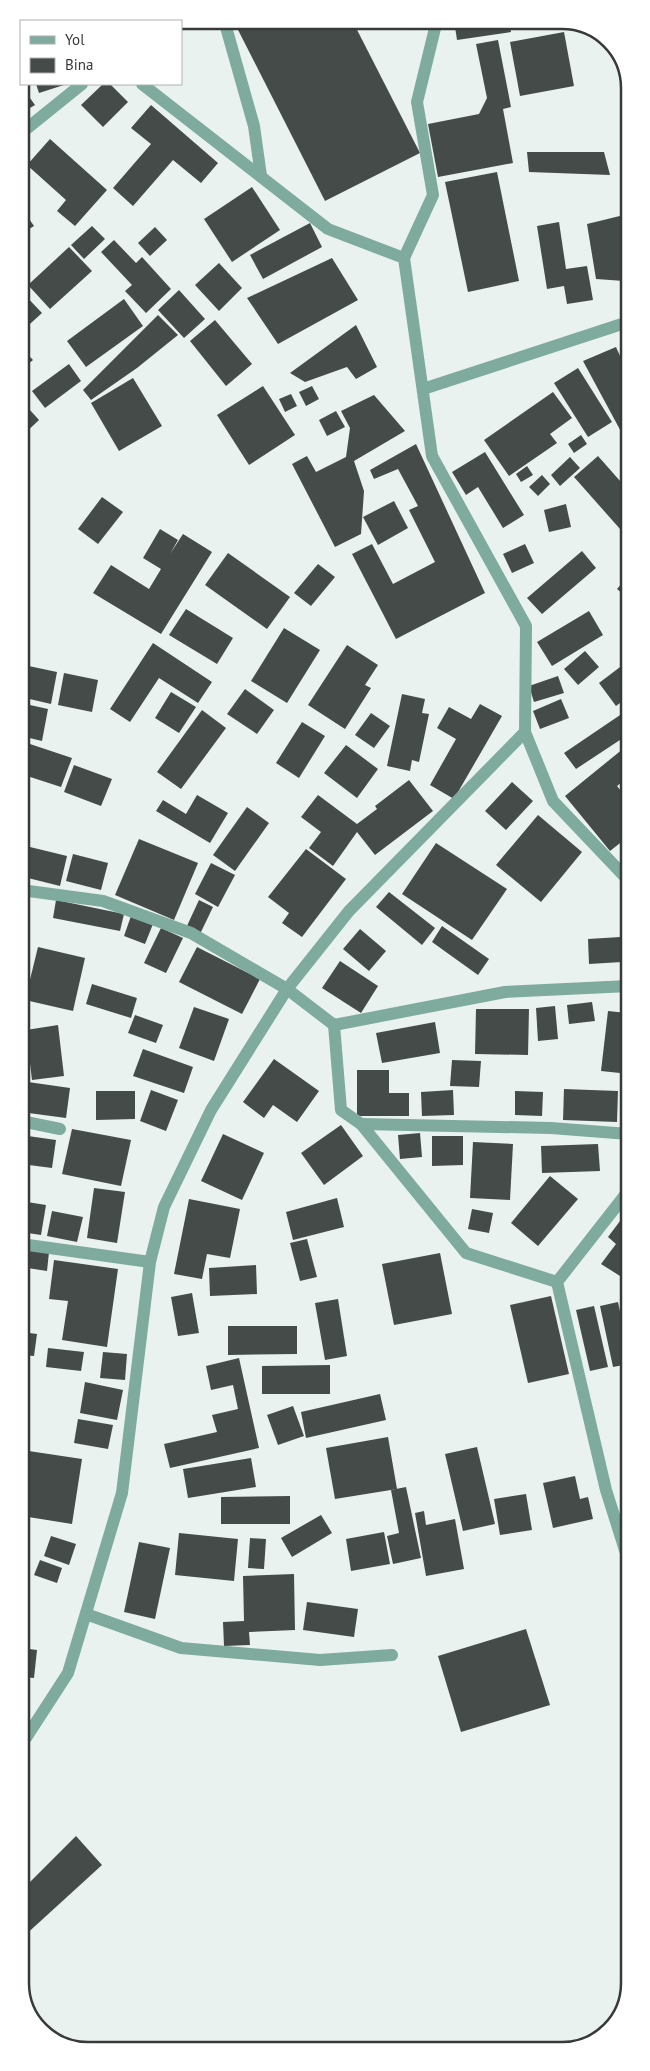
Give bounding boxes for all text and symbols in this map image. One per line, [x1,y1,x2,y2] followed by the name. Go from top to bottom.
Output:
[20,20,182,85] legend
[65,30,85,49] text: Yol
[65,55,93,74] text: Bina

